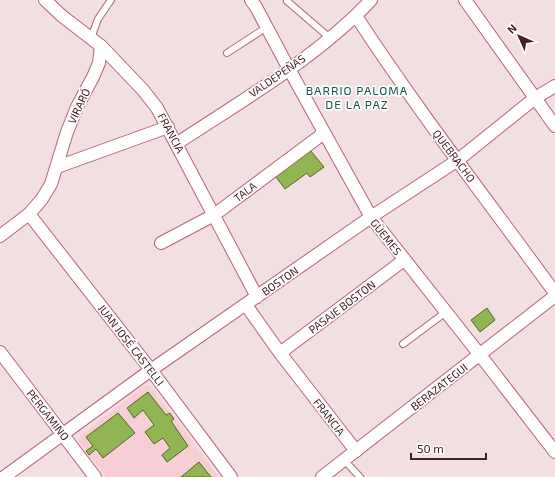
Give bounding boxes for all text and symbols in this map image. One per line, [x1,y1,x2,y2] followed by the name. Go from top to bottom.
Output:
[499,16,539,56] north arrow
[504,21,519,36] text: N
[246,51,307,100] street label: VALDEPEÑAS
[306,83,408,111] district label: BARRIO PALOMA DE LA PAZ
[65,86,92,125] street label: VIRARÓ
[156,111,187,155] street label: FRANCIA
[430,127,478,185] street label: QUEBRACHO
[231,179,259,204] street label: TALA
[368,215,405,257] street label: GÜEMES
[259,263,301,298] street label: BOSTON
[306,277,378,336] street label: PASAJE BOSTON
[96,301,167,388] street label: JUAN JOSÉ CASTELLI
[408,360,470,413] street label: BERAZATEGUI
[25,387,72,443] street label: PERGAMINO
[311,396,348,438] street label: FRANCIA
[411,435,486,461] scale bar
[417,441,444,455] text: 50 m

